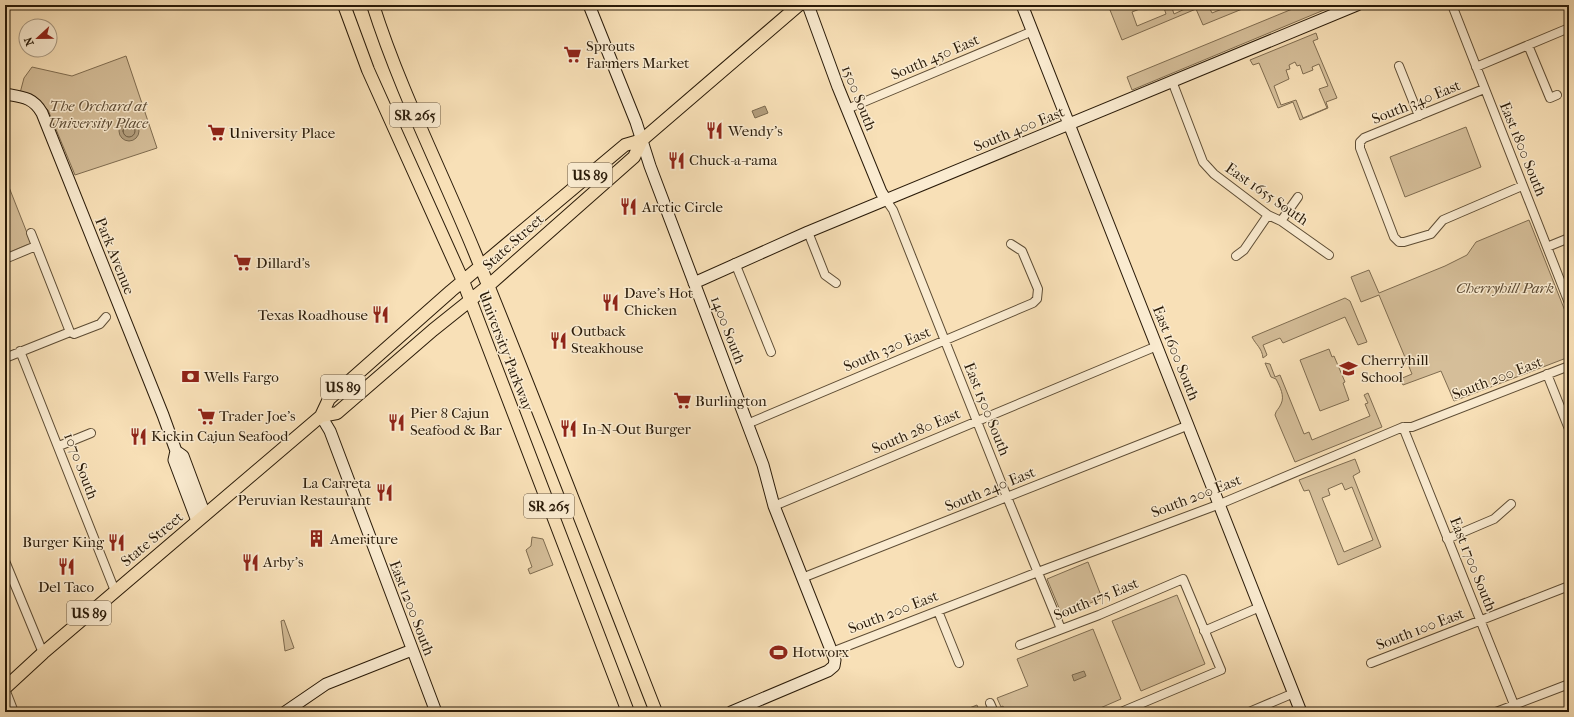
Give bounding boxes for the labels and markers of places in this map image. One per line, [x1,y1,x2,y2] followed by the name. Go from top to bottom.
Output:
[586,37,690,72] place label: Sprouts Farmers Market
[563,45,583,65] supermarket icon: Sprouts Farmers Market
[705,121,725,141] restaurant icon: Wendy's
[727,122,783,140] place label: Wendy's
[206,123,226,143] supermarket icon: University Place
[229,124,336,142] place label: University Place
[666,150,686,170] restaurant icon: Chuck-a-rama
[689,151,779,169] place label: Chuck-a-rama
[619,197,639,217] restaurant icon: Arctic Circle
[641,198,724,216] place label: Arctic Circle
[233,253,253,273] supermarket icon: Dillard's
[256,254,311,272] place label: Dillard's
[624,284,694,319] place label: Dave's Hot Chicken
[601,292,621,312] restaurant icon: Dave's Hot Chicken
[371,305,391,325] restaurant icon: Texas Roadhouse
[258,306,369,324] place label: Texas Roadhouse
[571,322,644,357] place label: Outback Steakhouse
[548,330,568,350] restaurant icon: Outback Steakhouse
[1361,351,1429,386] place label: Cherryhill School
[1338,359,1358,379] school or university icon: Cherryhill School
[181,367,201,387] bank icon: Wells Fargo
[203,368,279,386] place label: Wells Fargo
[672,391,692,411] supermarket icon: Burlington
[695,392,767,410] place label: Burlington
[410,404,503,439] place label: Pier 8 Cajun Seafood & Bar
[196,406,216,426] supermarket icon: Trader Joe's
[219,407,296,425] place label: Trader Joe's
[387,412,407,432] restaurant icon: Pier 8 Cajun Seafood & Bar
[559,419,579,439] restaurant icon: In-N-Out Burger
[582,420,692,438] place label: In-N-Out Burger
[128,426,148,446] restaurant icon: Kickin Cajun Seafood
[151,427,289,445] place label: Kickin Cajun Seafood
[238,474,372,509] place label: La Carreta Peruvian Restaurant
[374,482,394,502] restaurant icon: La Carreta Peruvian Restaurant
[307,529,327,549] building icon: Ameriture
[329,530,398,548] place label: Ameriture
[107,532,127,552] restaurant icon: Burger King
[22,533,105,551] place label: Burger King
[240,552,260,572] restaurant icon: Arby's
[262,553,304,571] place label: Arby's
[56,556,76,576] restaurant icon: Del Taco
[38,578,94,596] place label: Del Taco
[769,642,789,662] sports icon: Hotworx
[792,643,849,661] place label: Hotworx

